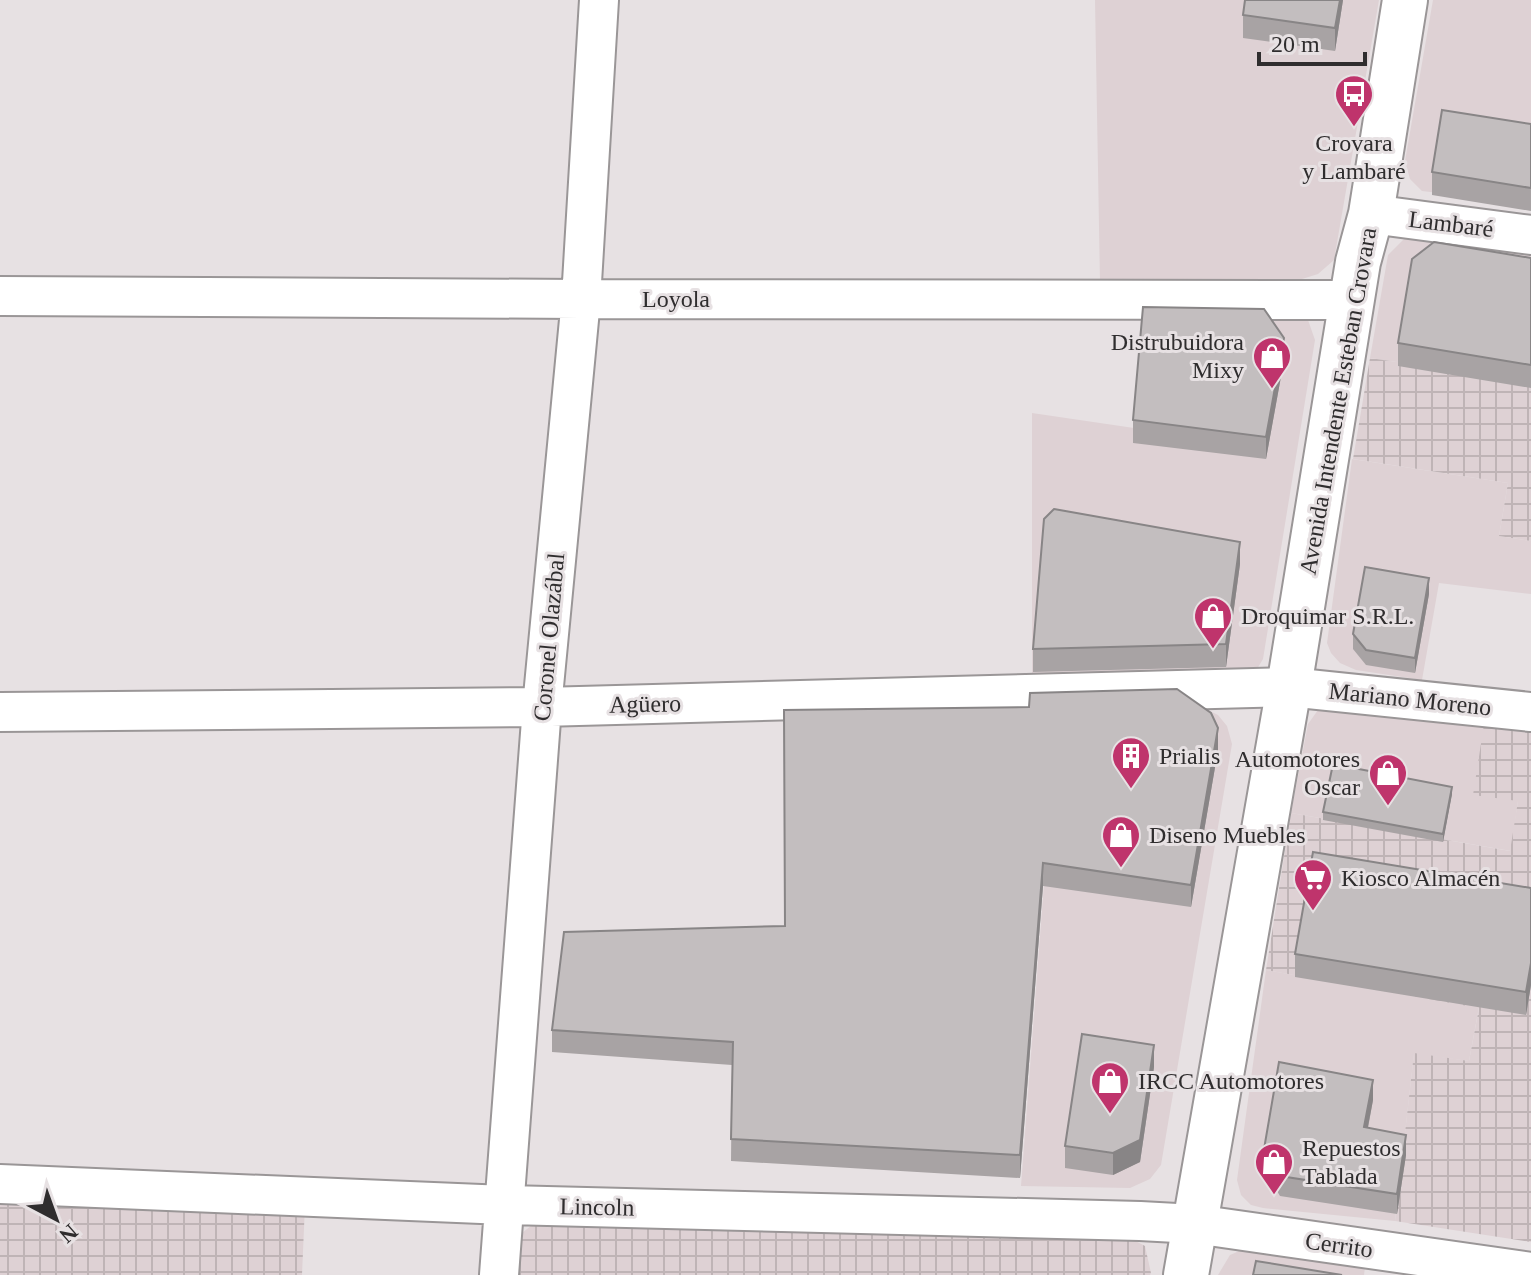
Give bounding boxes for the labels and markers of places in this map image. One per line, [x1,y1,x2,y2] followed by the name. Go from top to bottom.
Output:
[1333,73,1375,128] bus stop icon: Crovara y Lambaré
[1302,130,1406,184] place label: Crovara y Lambaré
[1111,329,1244,383] place label: Distrubuidora Mixy
[1251,335,1293,390] shop icon: Distrubuidora Mixy
[1192,595,1234,650] shop icon: Droquimar S.R.L.
[1241,603,1414,629] place label: Droquimar S.R.L.
[1110,735,1152,790] building icon: Prialis
[1159,743,1220,769] place label: Prialis
[1235,746,1360,800] place label: Automotores Oscar
[1367,752,1409,807] shop icon: Automotores Oscar
[1100,814,1142,869] shop icon: Diseno Muebles
[1149,822,1306,848] place label: Diseno Muebles
[1292,857,1334,912] supermarket icon: Kiosco Almacén
[1341,865,1500,891] place label: Kiosco Almacén
[1089,1060,1131,1115] shop icon: IRCC Automotores
[1138,1068,1324,1094] place label: IRCC Automotores
[1302,1135,1401,1189] place label: Repuestos Tablada
[1253,1141,1295,1196] shop icon: Repuestos Tablada

